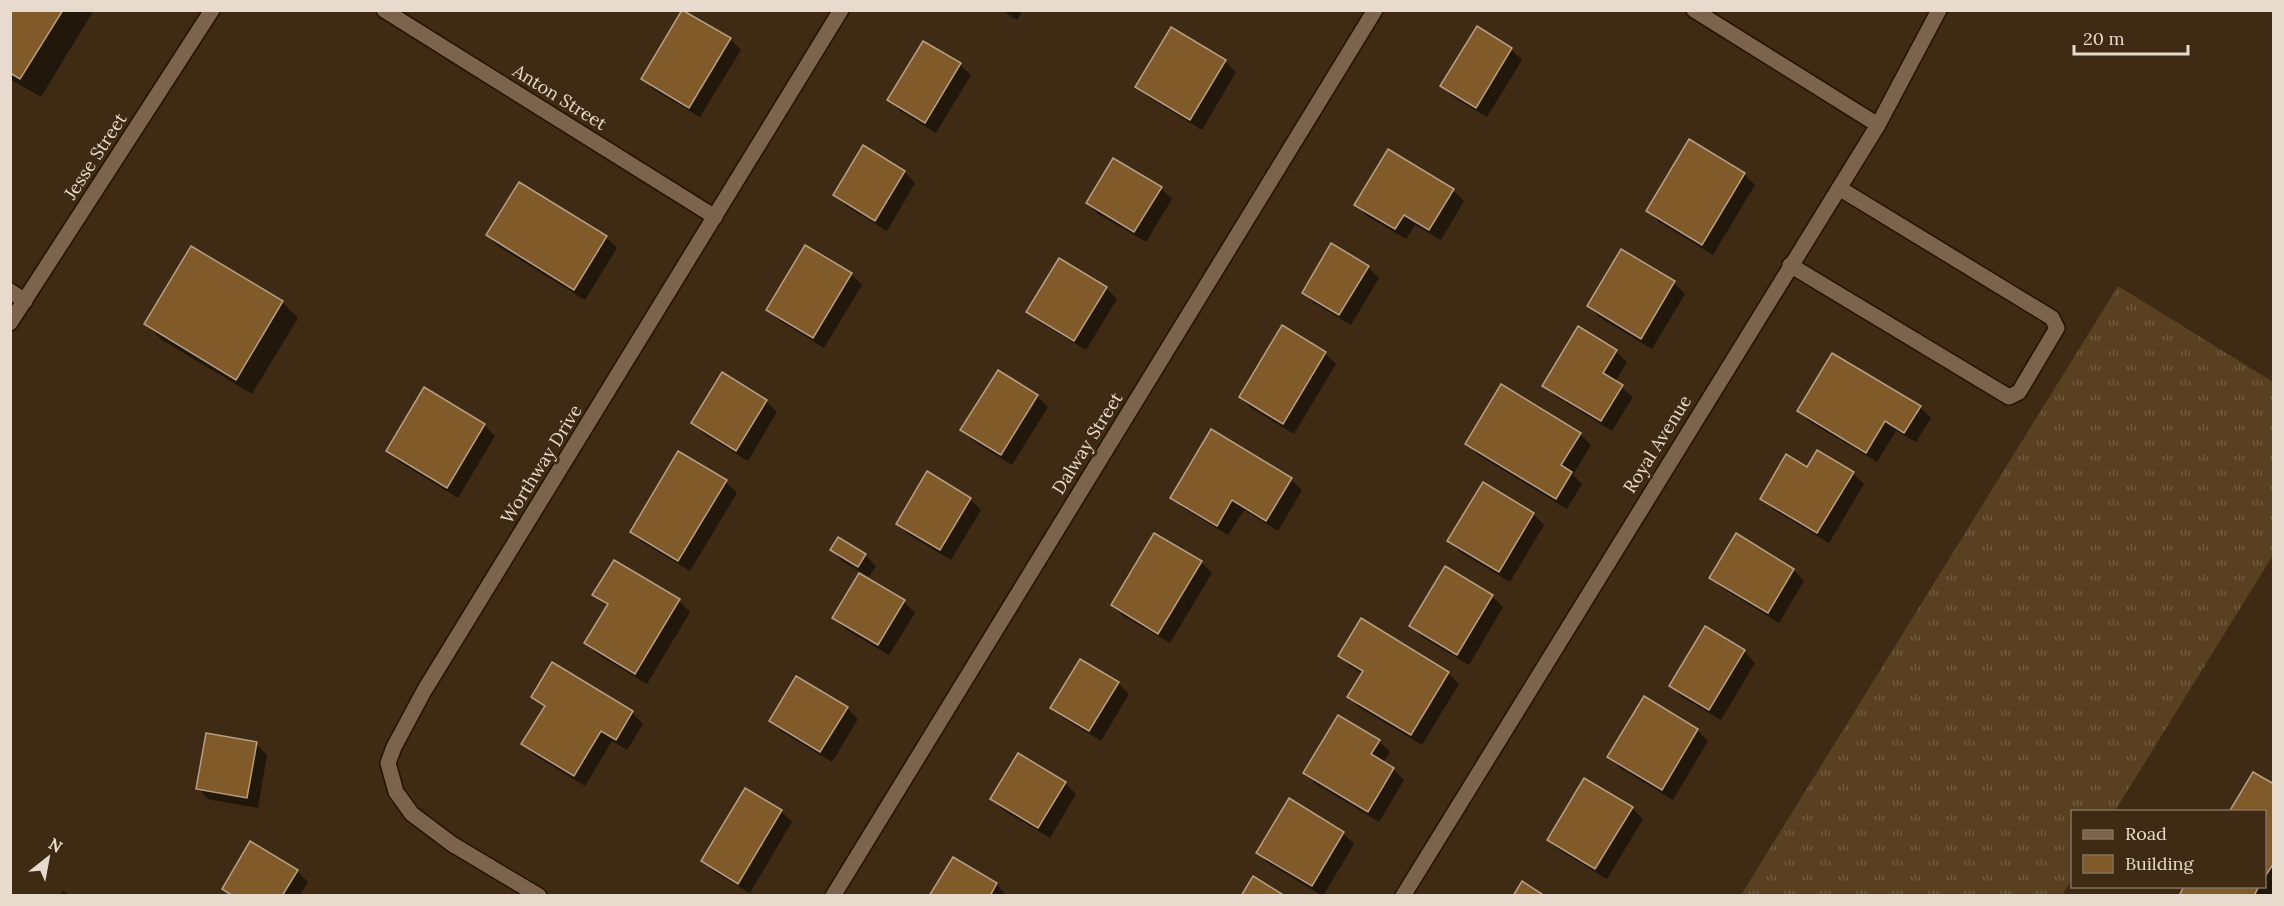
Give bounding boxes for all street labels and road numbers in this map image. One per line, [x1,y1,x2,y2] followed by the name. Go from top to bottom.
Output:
[508,59,611,135] street label: Anton Street
[58,108,131,204] street label: Jesse Street
[1047,388,1128,498] street label: Dalway Street
[1618,391,1696,497] street label: Royal Avenue
[495,400,587,528] street label: Worthway Drive

